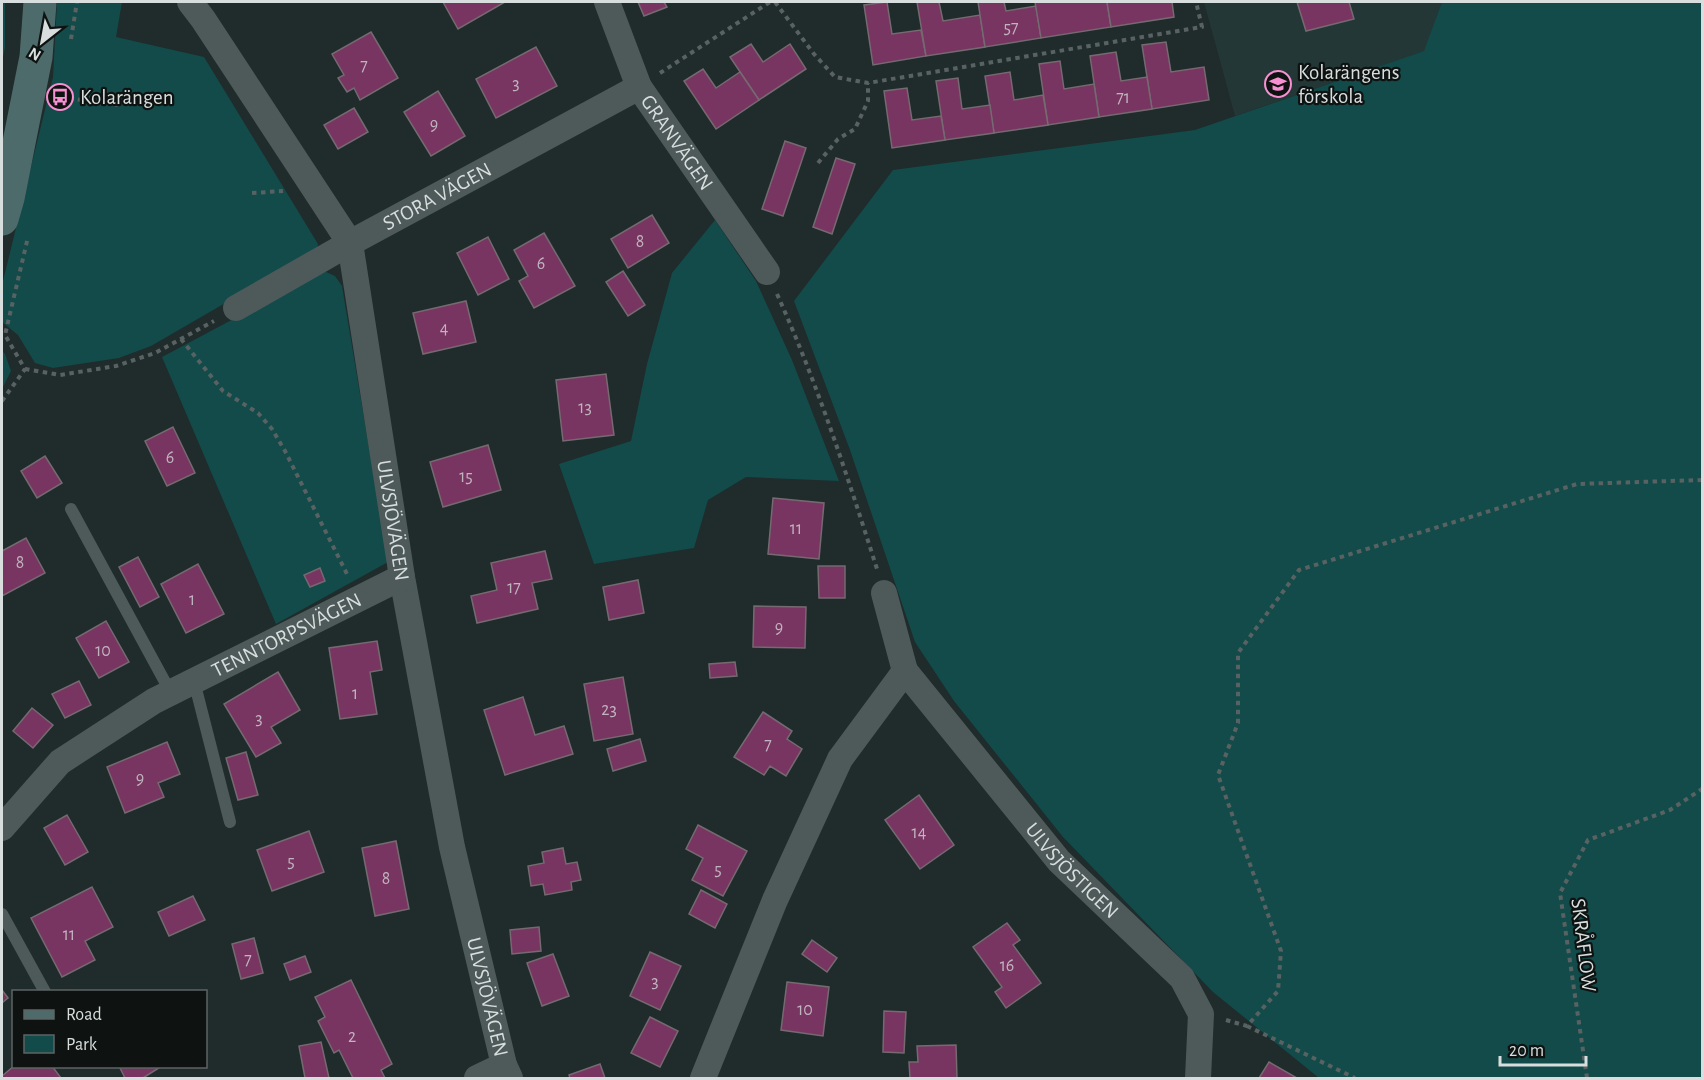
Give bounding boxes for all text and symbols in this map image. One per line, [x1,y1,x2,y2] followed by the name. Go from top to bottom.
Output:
[12,12,72,72] north arrow
[1003,19,1019,37] house number: 57
[26,44,44,64] text: N
[360,57,368,75] house number: 7
[1298,62,1399,107] place label: Kolarängens förskola
[1263,69,1293,99] school or university icon: Kolarängens förskola
[512,75,520,93] house number: 3
[45,82,75,112] bus stop icon: Kolarängen
[80,87,174,108] place label: Kolarängen
[1116,89,1130,107] house number: 71
[637,91,717,194] street label: GRANVÄGEN
[430,116,438,134] house number: 9
[379,159,495,234] street label: STORA VÄGEN
[636,233,644,251] house number: 8
[537,255,545,273] house number: 6
[440,320,449,338] house number: 4
[578,399,592,417] house number: 13
[166,449,174,467] house number: 6
[373,459,412,582] street label: ULVSJÖVÄGEN
[459,468,473,486] house number: 15
[790,520,802,538] house number: 11
[16,554,24,572] house number: 8
[507,579,521,597] house number: 17
[208,589,365,681] street label: TENNTORPSVÄGEN
[189,591,195,609] house number: 1
[775,619,783,637] house number: 9
[95,642,111,660] house number: 10
[352,685,358,703] house number: 1
[601,701,617,719] house number: 23
[255,710,263,728] house number: 3
[764,736,772,754] house number: 7
[136,770,144,788] house number: 9
[1021,819,1122,923] street label: ULVSJÖSTIGEN
[912,824,927,842] house number: 14
[287,853,295,871] house number: 5
[714,861,722,879] house number: 5
[382,870,390,888] house number: 8
[1567,897,1602,993] street label: SKRÅFLOW
[63,926,75,944] house number: 11
[463,935,512,1059] street label: ULVSJÖVÄGEN
[244,951,252,969] house number: 7
[1000,957,1014,975] house number: 16
[651,973,659,991] house number: 3
[12,990,207,1068] legend
[797,1001,813,1019] house number: 10
[66,1006,102,1024] text: Road
[348,1028,356,1046] house number: 2
[1500,1029,1586,1067] scale bar
[66,1036,98,1054] text: Park
[1509,1042,1544,1060] text: 20 m

